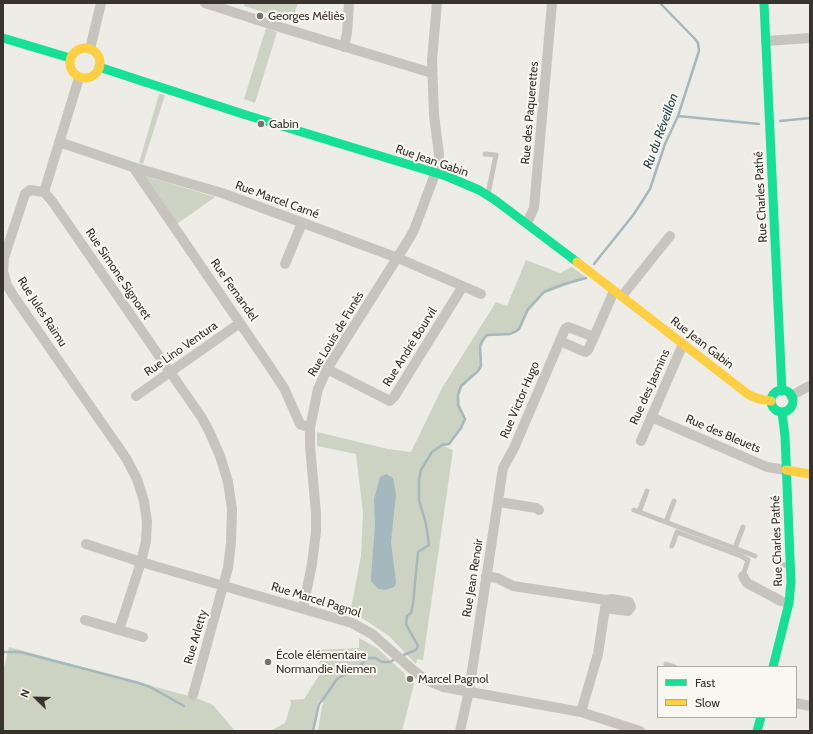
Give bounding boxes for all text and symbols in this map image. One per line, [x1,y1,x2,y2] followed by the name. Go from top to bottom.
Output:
[268,9,344,23] place label: Georges Méliès
[255,11,265,21] marker: Georges Méliès
[518,61,542,165] street label: Rue des Paquerettes
[640,91,682,171] water label: Ru du Réveillon
[269,117,299,131] place label: Gabin
[256,119,266,129] marker: Gabin
[394,142,470,180] street label: Rue Jean Gabin
[751,151,771,243] street label: Rue Charles Pathé
[233,178,321,222] street label: Rue Marcel Carné
[82,226,154,322] street label: Rue Simone Signoret
[207,256,261,324] street label: Rue Fernandel
[14,274,70,350] street label: Rue Jules Raimu
[305,289,367,379] street label: Rue Louis de Funès
[380,305,440,389] street label: Rue André Bourvil
[668,314,736,372] street label: Rue Jean Gabin
[142,318,220,380] street label: Rue Lino Ventura
[627,347,673,427] street label: Rue des Jasmins
[497,359,543,441] street label: Rue Victor Hugo
[683,412,763,456] street label: Rue des Bleuets
[768,495,786,587] street label: Rue Charles Pathé
[460,538,486,618] street label: Rue Jean Renoir
[269,580,363,620] street label: Rue Marcel Pagnol
[181,608,211,666] street label: Rue Arletty
[276,648,376,676] place label: École élémentaire Normandie Niemen
[263,657,273,667] marker: École élémentaire Normandie Niemen
[657,666,797,718] legend
[418,672,489,686] place label: Marcel Pagnol
[405,674,415,684] marker: Marcel Pagnol
[695,675,715,690] text: Fast
[16,678,56,718] north arrow
[17,687,33,700] text: N
[695,695,720,710] text: Slow

